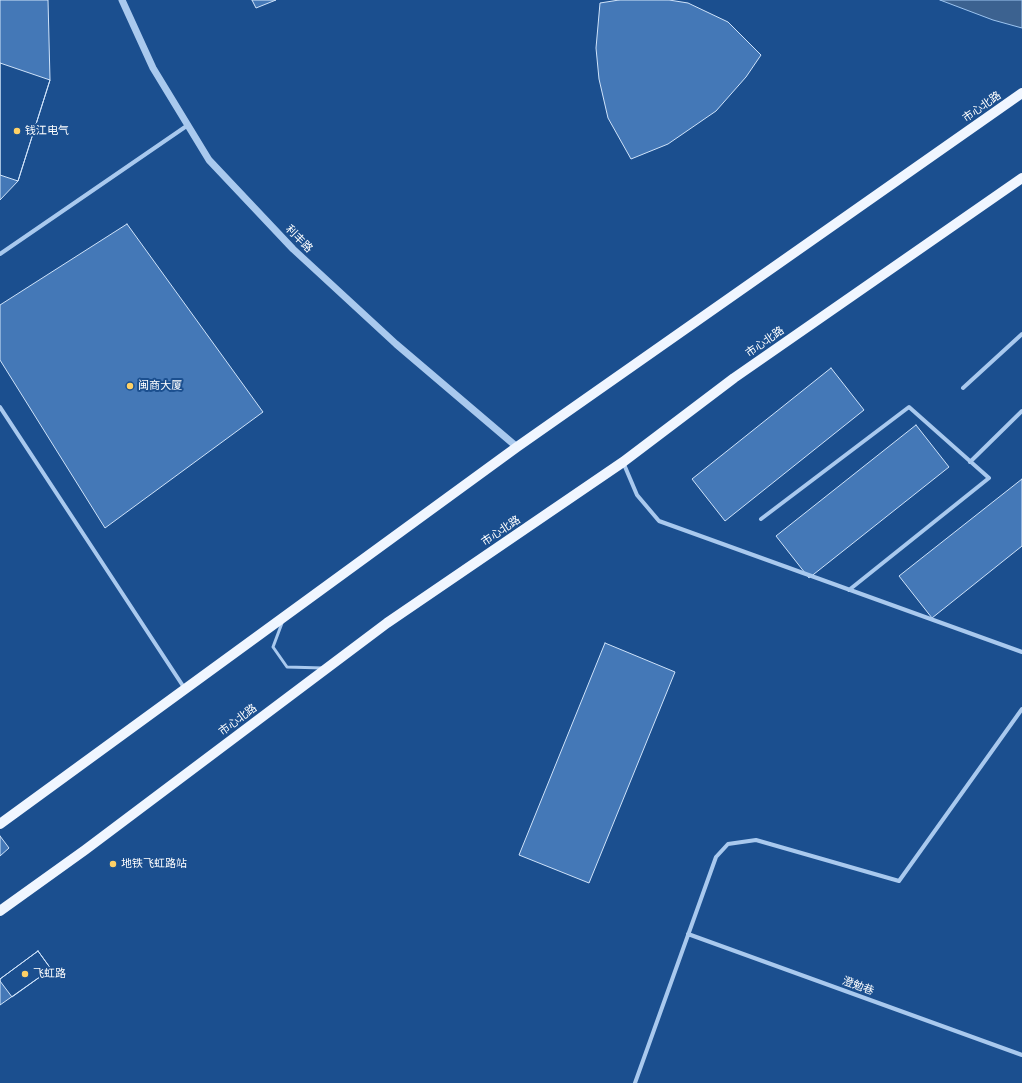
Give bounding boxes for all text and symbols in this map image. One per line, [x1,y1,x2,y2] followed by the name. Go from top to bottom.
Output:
[960,89,1004,125] street label: 市心北路
[25,124,69,138] place label: 钱江电气
[12,126,22,136] marker: 钱江电气
[283,223,315,255] street label: 利丰路
[743,324,787,360] street label: 市心北路
[138,379,182,393] place label: 闽商大厦
[125,381,135,391] marker: 闽商大厦
[479,513,523,549] street label: 市心北路
[216,701,260,739] street label: 市心北路
[121,857,187,871] place label: 地铁飞虹路站
[108,859,118,869] marker: 地铁飞虹路站
[33,967,66,981] place label: 飞虹路
[20,969,30,979] marker: 飞虹路
[840,974,876,998] street label: 澄勉巷

